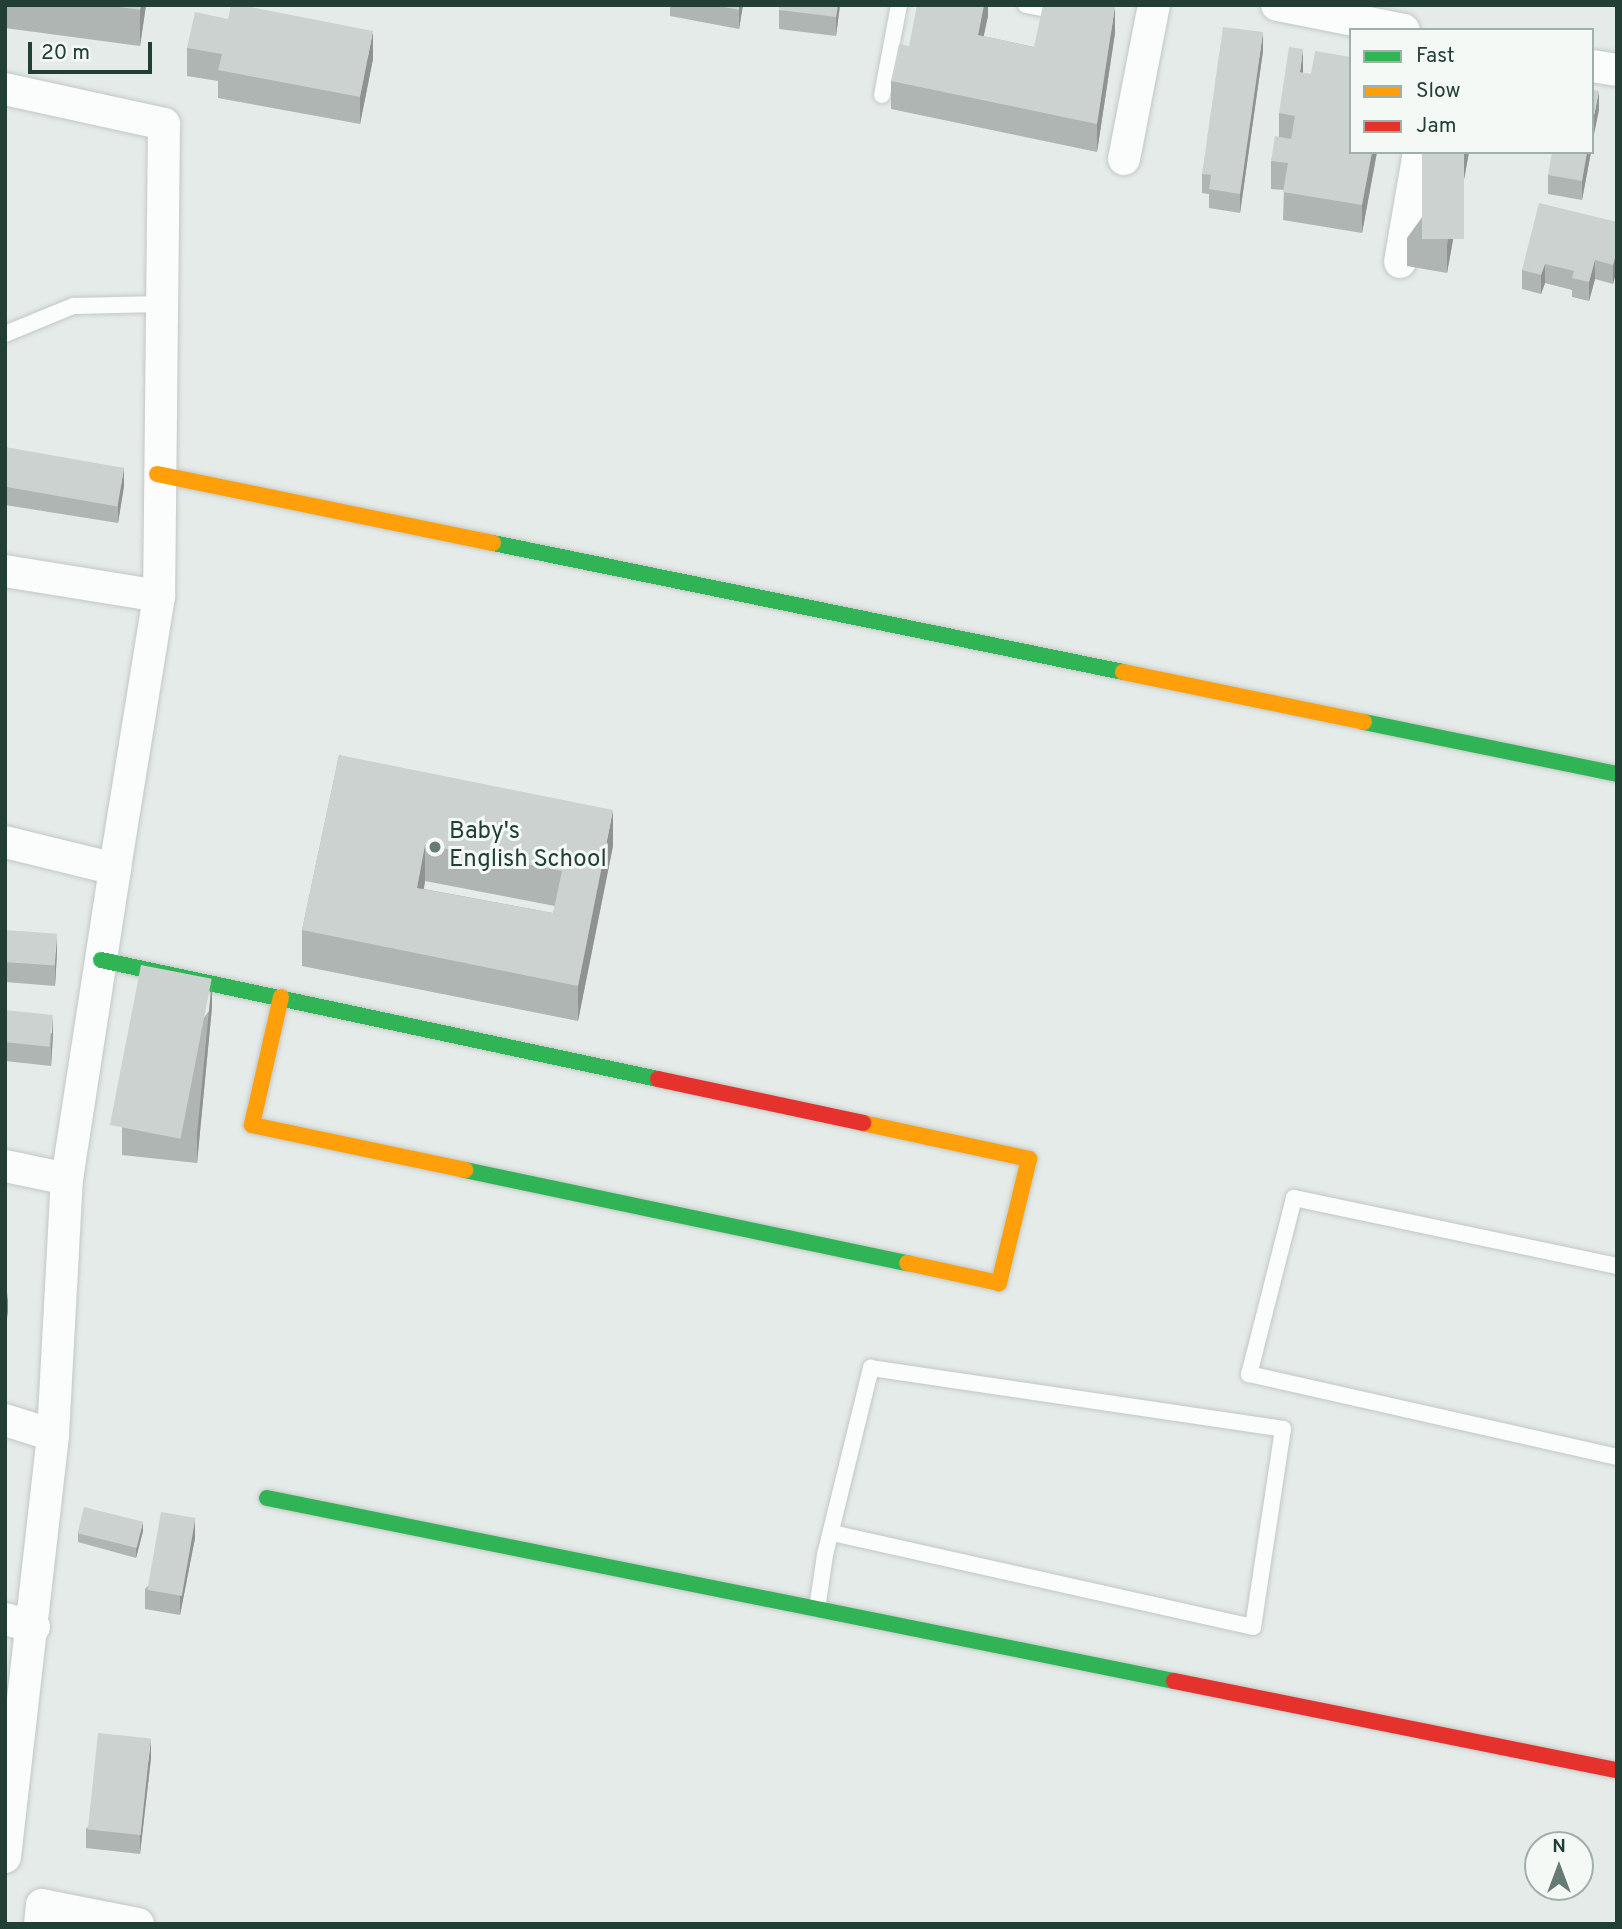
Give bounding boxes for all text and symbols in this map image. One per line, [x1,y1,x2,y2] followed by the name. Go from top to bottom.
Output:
[32,28,156,72] scale bar
[1349,28,1594,154] legend
[41,40,90,67] text: 20 m
[1416,43,1455,70] text: Fast
[1416,78,1461,105] text: Slow
[1416,113,1457,140] text: Jam
[449,819,607,875] place label: Baby's English School
[427,839,443,855] marker: Baby's English School
[1524,1831,1594,1901] north arrow
[1552,1835,1566,1859] text: N

